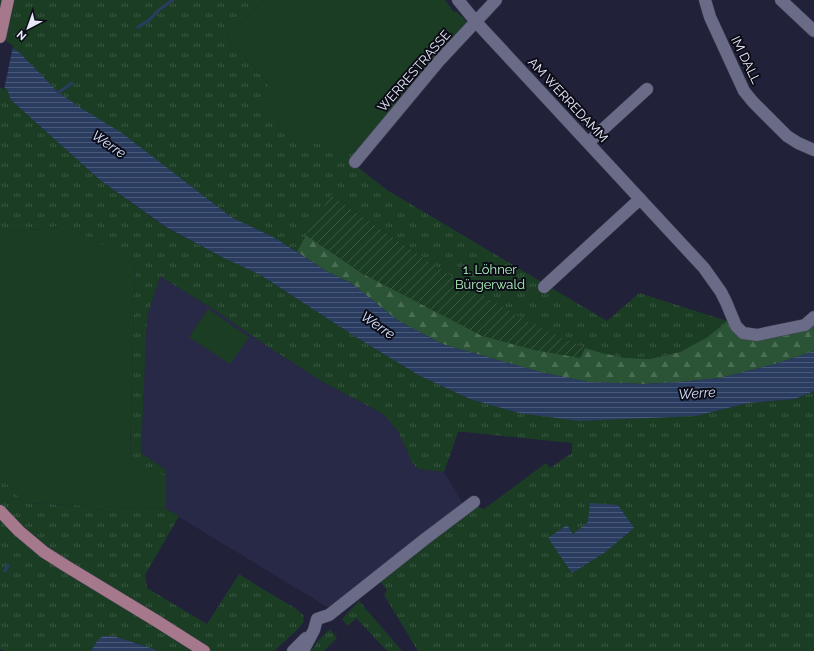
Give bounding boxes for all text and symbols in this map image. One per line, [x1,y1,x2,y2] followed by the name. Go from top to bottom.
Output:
[8,8,48,48] north arrow
[375,27,453,115] street label: WERRESTRASSE
[14,28,29,43] text: N
[728,34,764,87] street label: IM DALL
[525,55,611,145] street label: AM WERREDAMM
[89,127,129,161] water label: Werre
[455,262,525,292] park label: 1. Löhner Bürgerwald
[358,308,398,342] water label: Werre
[678,384,717,402] water label: Werre

